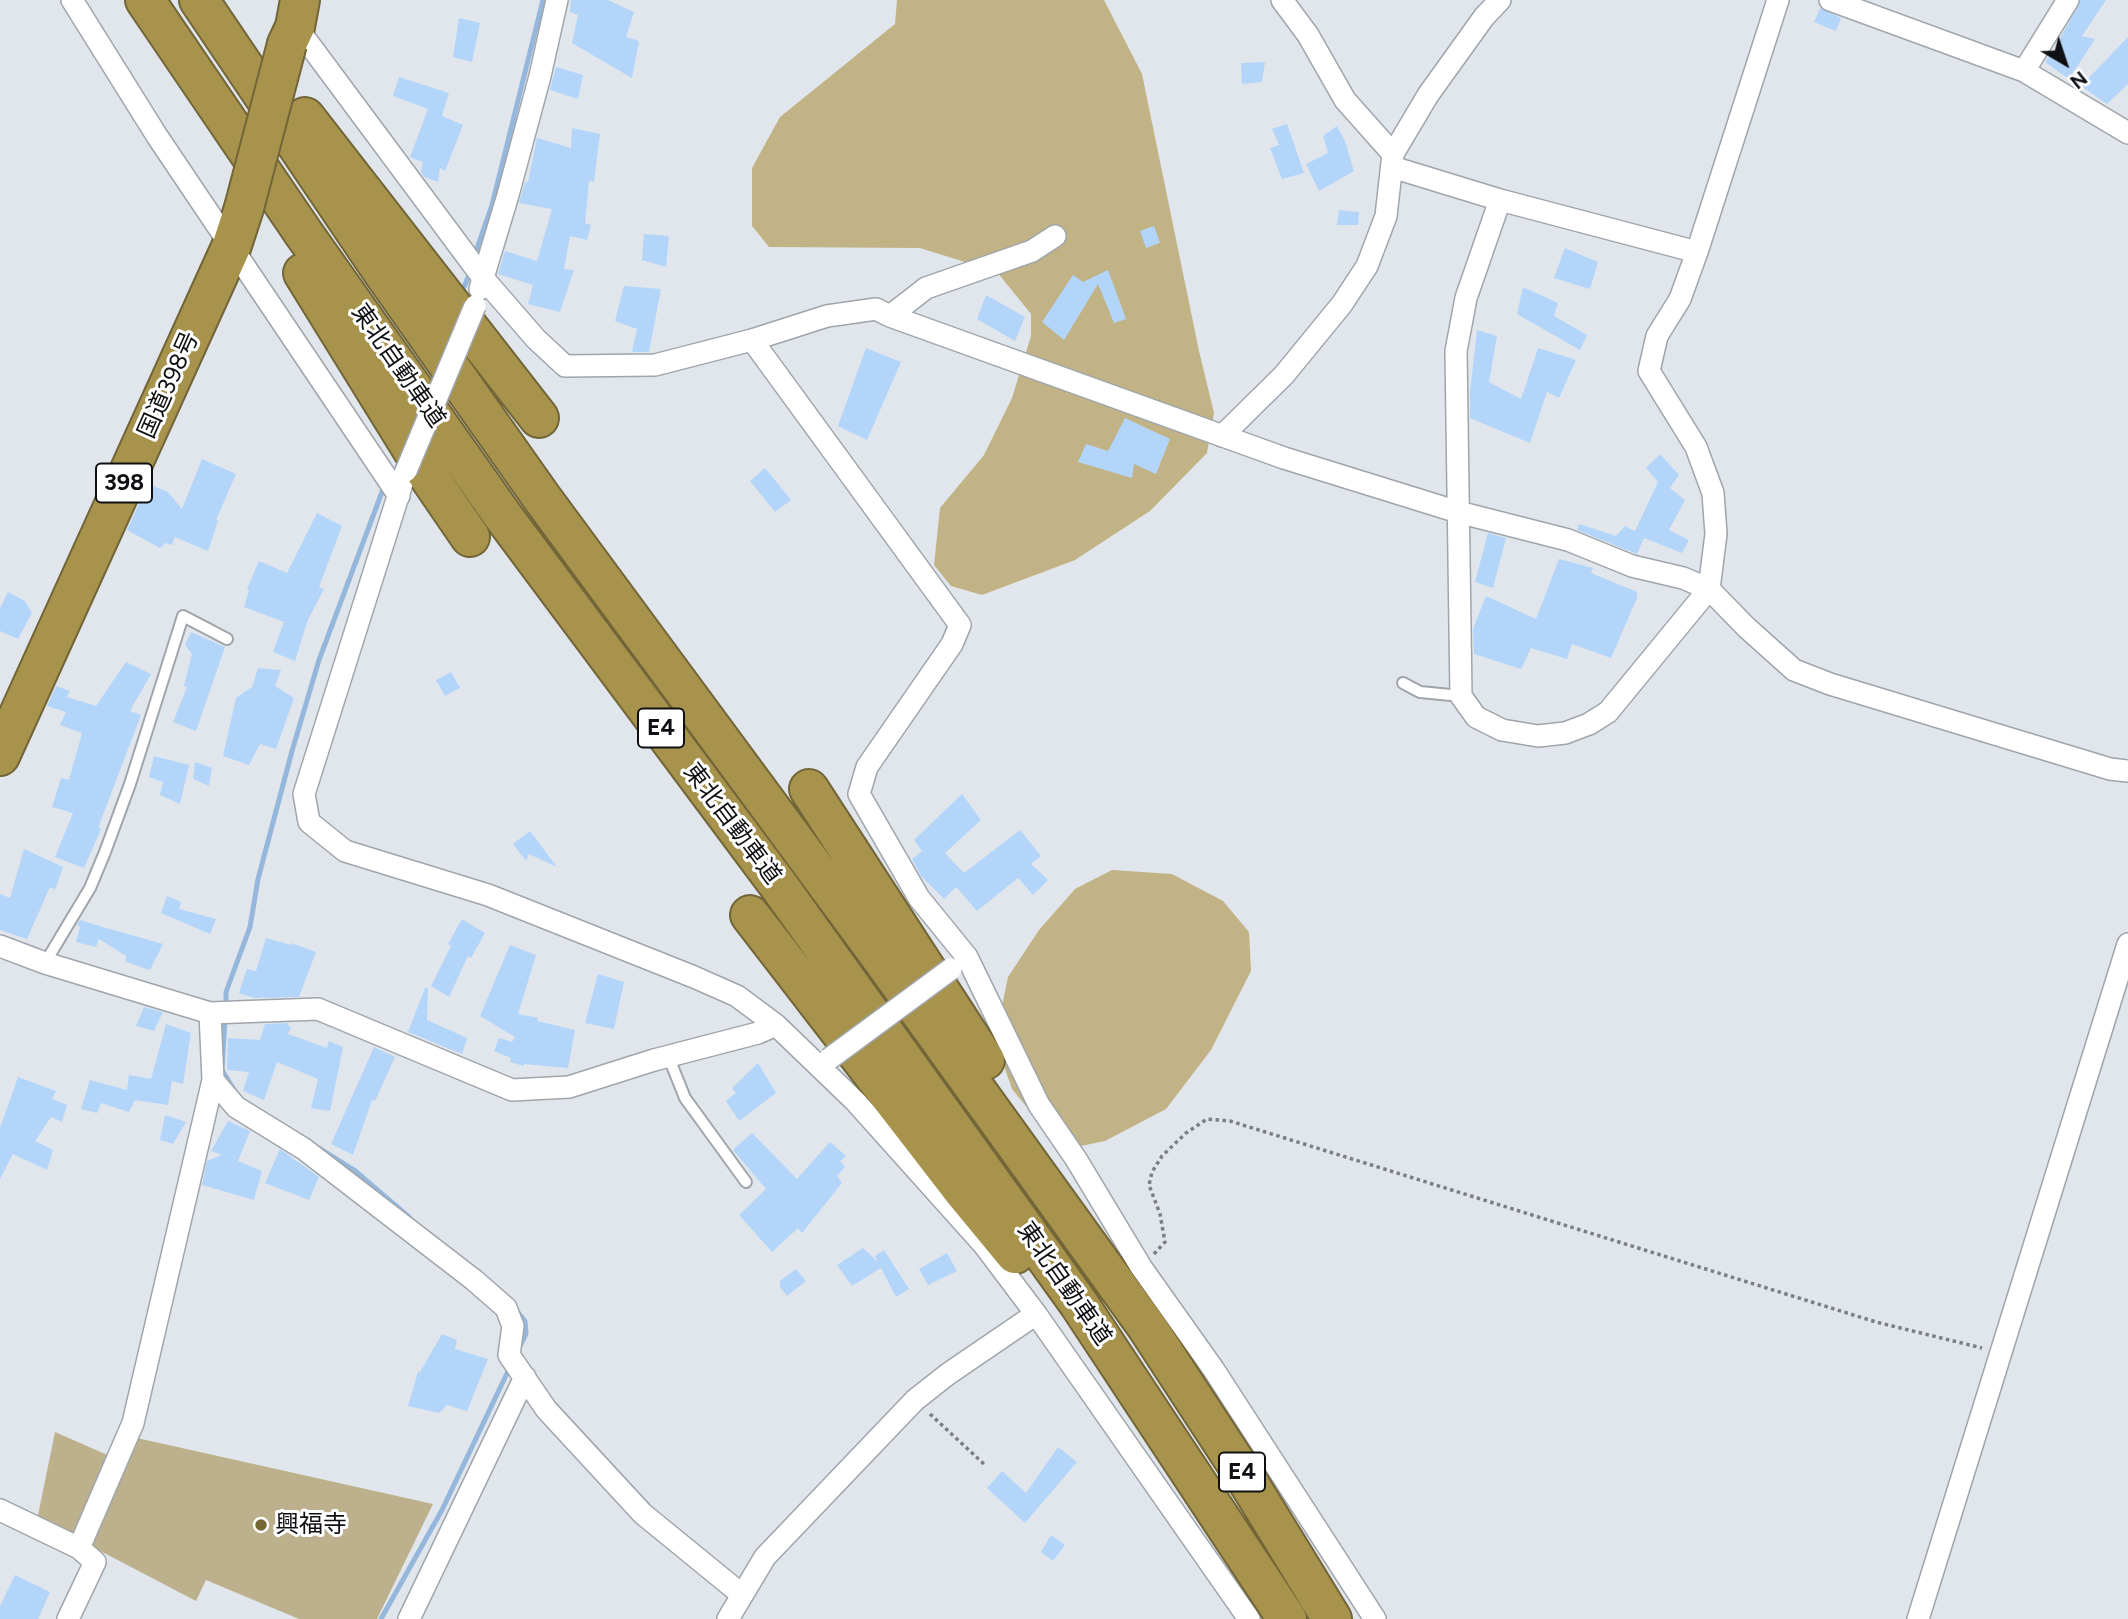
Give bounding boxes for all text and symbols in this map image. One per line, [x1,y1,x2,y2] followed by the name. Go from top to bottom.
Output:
[2030,28,2100,98] north arrow
[2066,66,2091,93] text: N
[345,299,451,433] street label: 東北自動車道
[133,327,205,443] street label: 国道398号
[96,463,152,503] road number: 398
[638,708,684,748] road number: E4
[677,758,787,890] street label: 東北自動車道
[1011,1217,1117,1351] street label: 東北自動車道
[1219,1452,1265,1492] road number: E4
[275,1511,347,1539] place label: 興福寺
[253,1517,269,1533] marker: 興福寺

